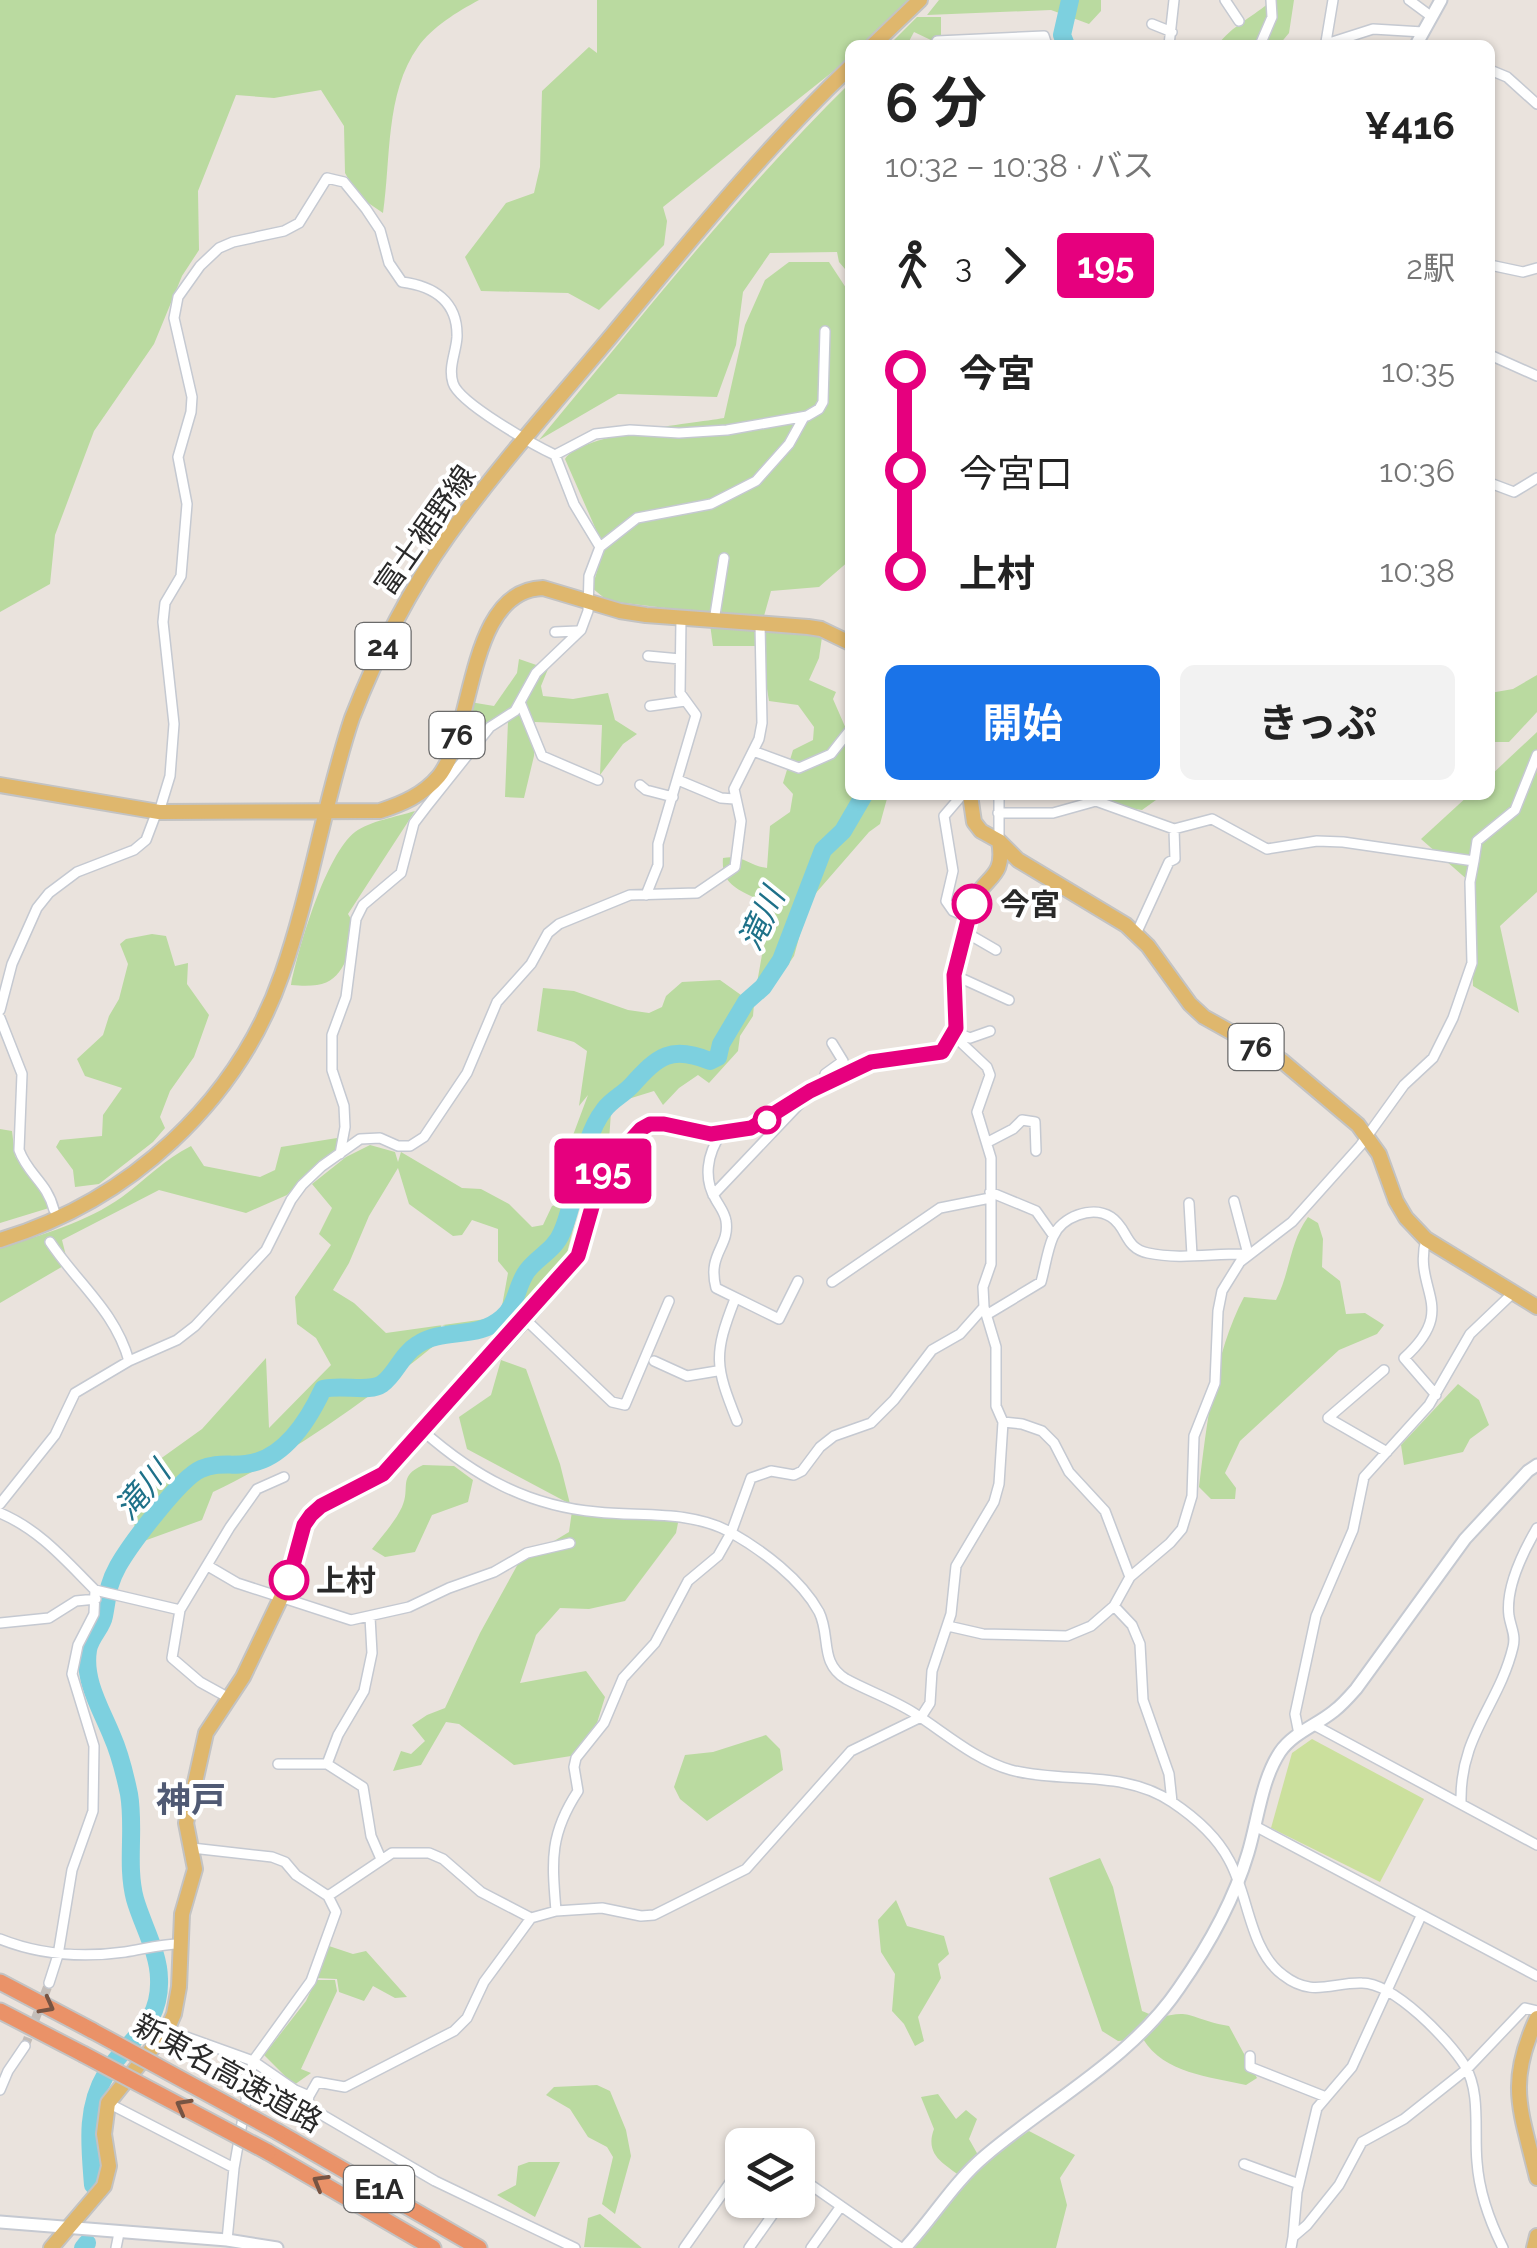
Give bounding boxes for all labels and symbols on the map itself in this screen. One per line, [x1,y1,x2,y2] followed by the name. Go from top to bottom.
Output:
[368,459,482,601] street label: 富士裾野線
[356,623,410,669] road number: 24
[430,712,484,758] road number: 76
[731,879,793,956] water label: 滝川
[953,885,991,923] marker: 今宮
[1000,887,1060,922] place label: 今宮
[1228,1024,1284,1070] road number: 76
[754,1107,780,1133] unlabelled marker
[546,1138,660,1204] line badge: 195
[107,1451,179,1526] water label: 滝川
[270,1561,308,1599] marker: 上村
[316,1563,376,1598] place label: 上村
[156,1779,226,1820] district label: 神戸
[36,1994,54,2014] one-way arrow
[128,2007,328,2139] street label: 新東名高速道路
[175,2098,193,2118] one-way arrow
[344,2166,414,2212] road number: E1A
[313,2175,331,2194] one-way arrow

